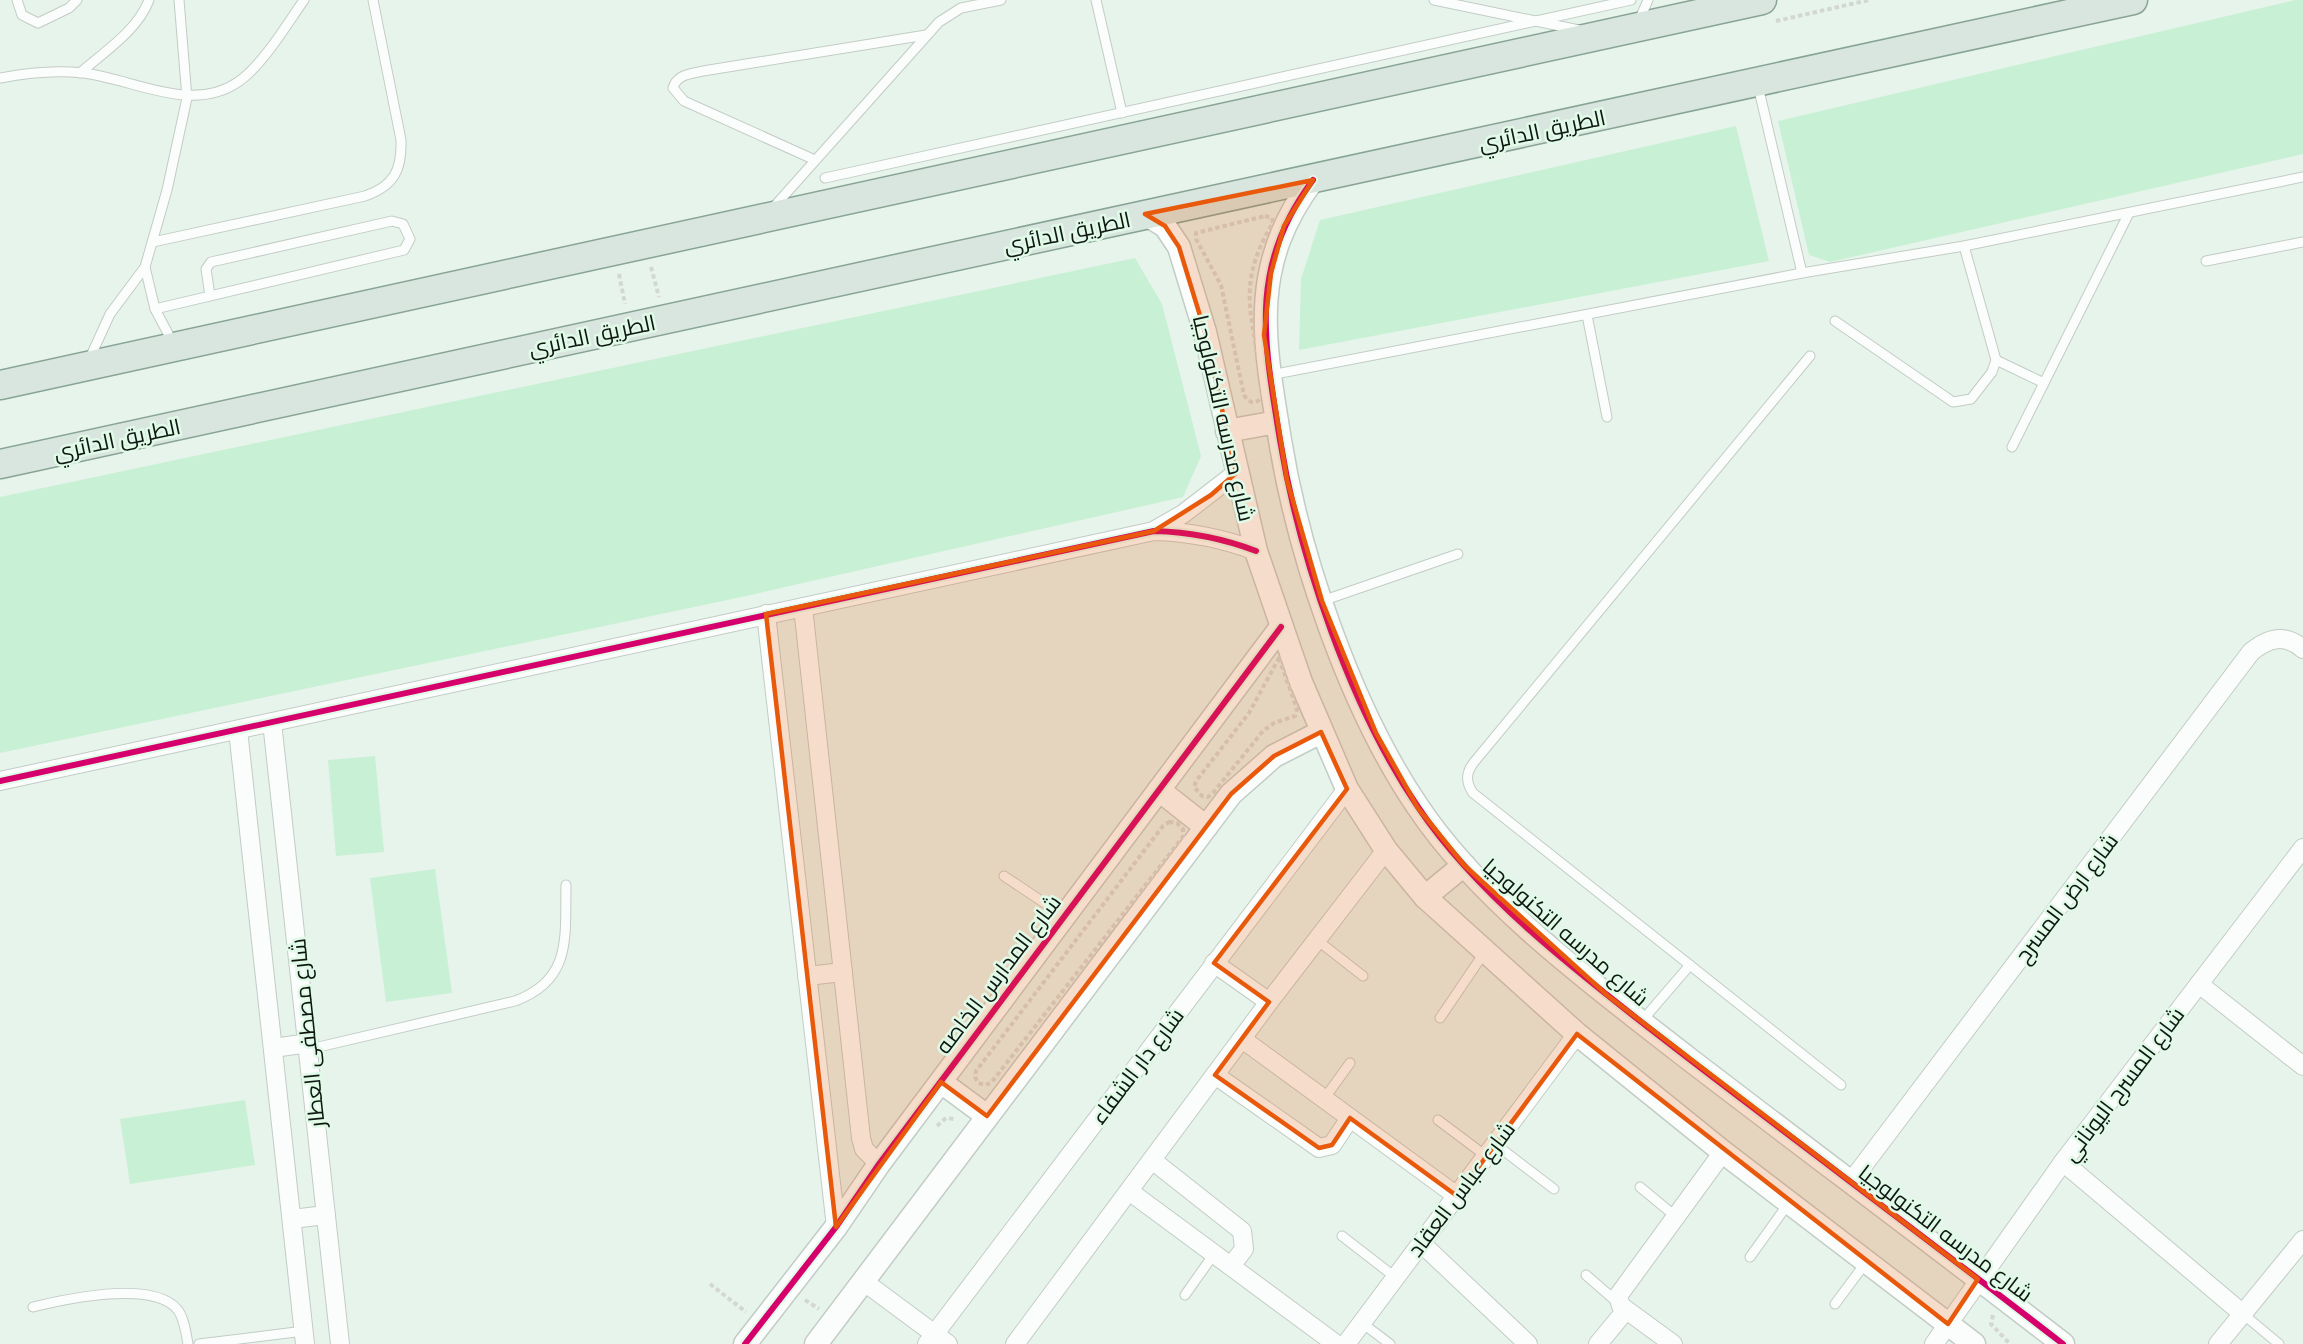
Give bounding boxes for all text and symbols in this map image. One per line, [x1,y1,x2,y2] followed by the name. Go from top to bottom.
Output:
[1476,104,1609,160] street label: الطريق الدائري
[1001,206,1134,262] street label: الطريق الدائري
[526,309,659,365] street label: الطريق الدائري
[1186,312,1260,524] street label: شارع مدرسه التكنولوجيا
[51,413,184,469] street label: الطريق الدائري
[2009,828,2125,969] street label: شارع ارض المسرح
[1476,853,1654,1013] street label: شارع مدرسه التكنولوجيا
[930,889,1068,1060] street label: شارع المدارس الخاصه
[284,937,332,1131] street label: شارع مصطفى العطار
[2057,1002,2193,1169] street label: شارع المسرح اليوناني
[1085,1003,1191,1130] street label: شارع دار الشفاء
[1402,1116,1522,1263] street label: شارع عباس العقاد
[1853,1159,2038,1309] street label: شارع مدرسه التكنولوجيا

